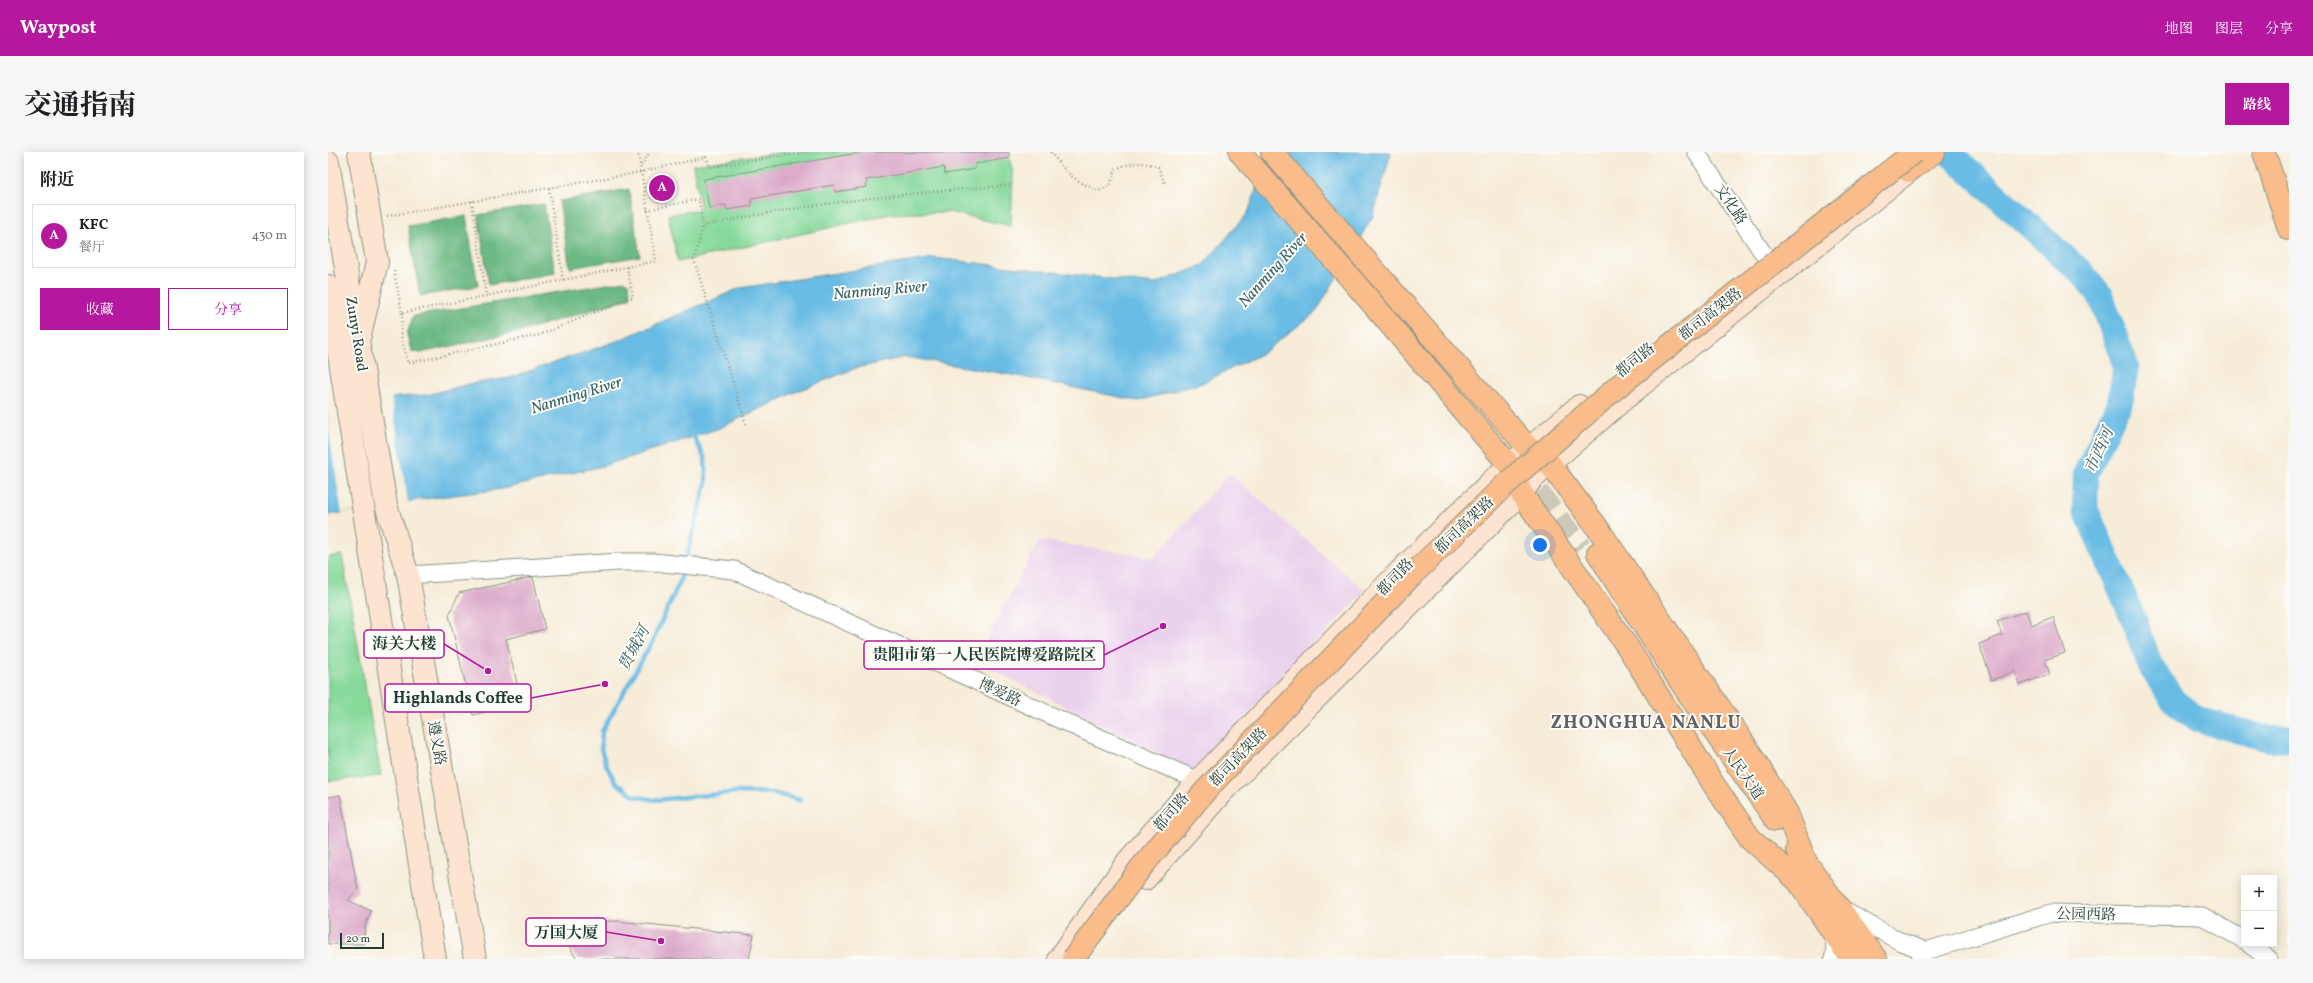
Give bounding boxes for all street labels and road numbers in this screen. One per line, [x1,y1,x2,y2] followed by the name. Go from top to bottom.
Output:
[1708,180,1751,229] street label: 文化路
[1675,284,1747,347] street label: 都司高架路
[339,295,372,373] street label: Zunyi Road
[1612,339,1660,383] street label: 都司路
[1431,492,1499,560] street label: 都司高架路
[1373,555,1419,602] street label: 都司路
[975,674,1024,712] street label: 博爱路
[421,719,450,767] street label: 遵义路
[1205,724,1273,792] street label: 都司高架路
[1716,743,1768,804] street label: 人民大道
[1149,789,1195,837] street label: 都司路
[2056,904,2116,927] street label: 公园西路

